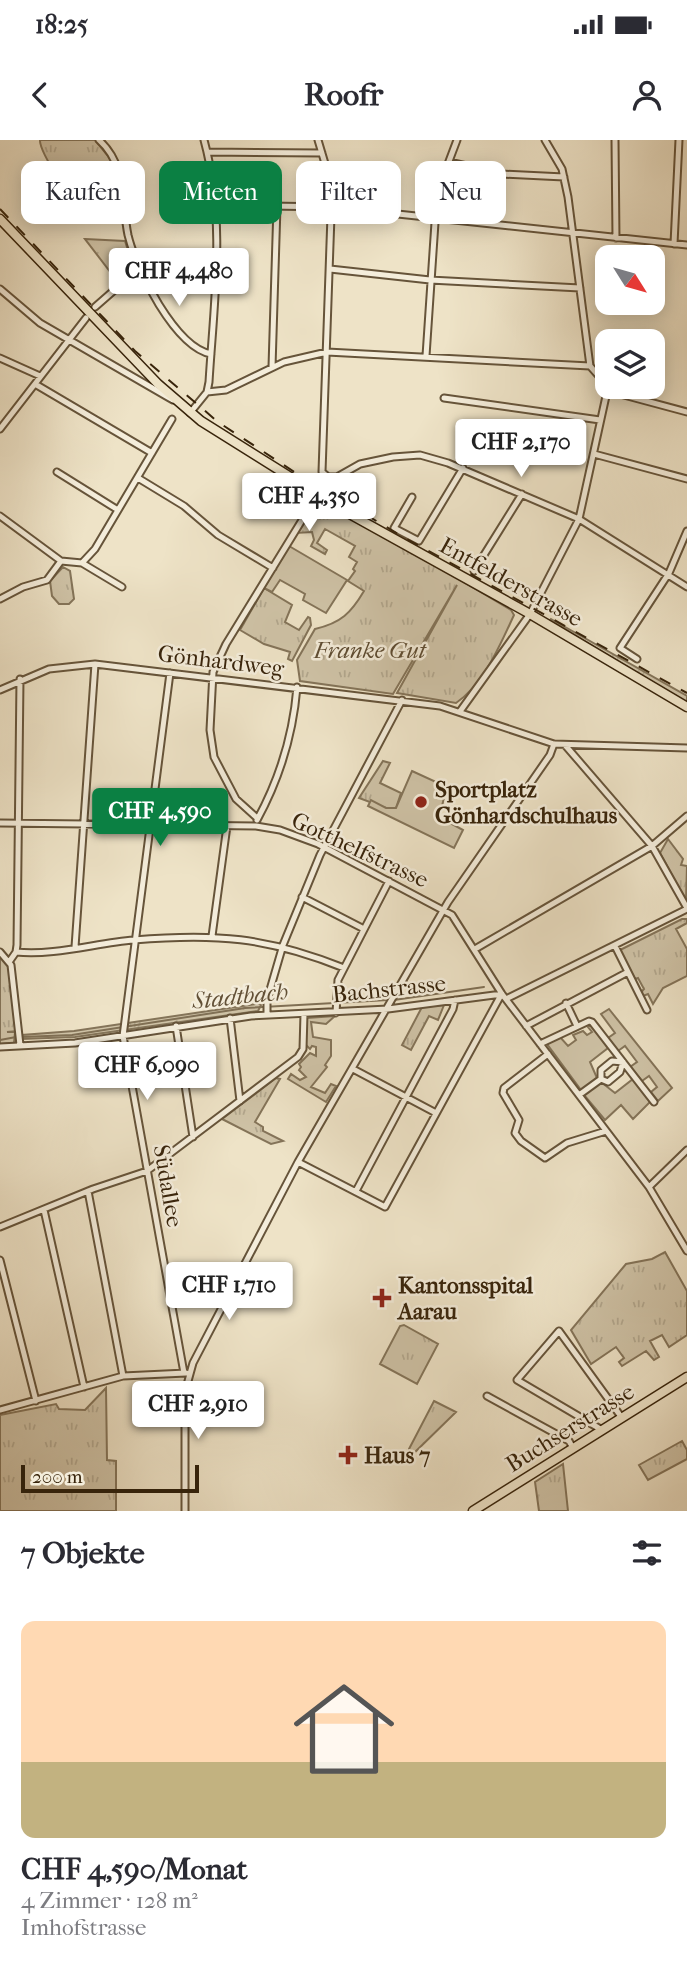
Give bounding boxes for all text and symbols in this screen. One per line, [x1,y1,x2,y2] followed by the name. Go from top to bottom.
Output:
[35,9,88,40] text: 18:25
[21,76,59,114] icon: back
[304,76,383,113] text: Roofr
[628,76,666,114] icon: person
[21,161,145,224] chip: Kaufen
[159,161,282,224] chip: Mieten
[296,161,401,224] chip: Filter
[415,161,506,224] chip: Neu
[595,245,665,315] north arrow
[595,245,665,399] map controls
[99,248,259,308] pin: CHF 4,480
[125,257,233,284] text: CHF 4,480
[595,329,665,399] button: layers
[441,420,601,479] pin: CHF 2,170
[471,428,571,455] text: CHF 2,170
[229,474,389,533] pin: CHF 4,350
[258,482,360,509] text: CHF 4,350
[435,532,587,632] street label: Entfelderstrasse
[313,637,428,664] park label: Franke Gut
[156,640,286,682] street label: Gönhardweg
[435,776,618,829] place label: Sportplatz Gönhardschulhaus
[80,788,240,848] pin: CHF 4,590
[413,794,429,810] marker: Sportplatz Gönhardschulhaus
[108,797,212,824] text: CHF 4,590
[287,807,433,893] street label: Gotthelfstrasse
[331,970,447,1008] street label: Bachstrasse
[190,977,289,1015] water label: Stadtbach
[67,1042,227,1102] pin: CHF 6,090
[94,1051,200,1078] text: CHF 6,090
[147,1143,189,1229] street label: Südallee
[149,1262,309,1322] pin: CHF 1,710
[182,1271,276,1298] text: CHF 1,710
[396,1272,534,1325] place label: Kantonsspital Aarau
[372,1288,392,1308] marker: Kantonsspital Aarau
[501,1378,639,1478] street label: Buchserstrasse
[118,1382,278,1441] pin: CHF 2,910
[148,1390,248,1417] text: CHF 2,910
[364,1442,430,1469] place label: Haus 7
[338,1445,358,1465] marker: Haus 7
[21,1462,200,1494] scale bar
[32,1466,83,1488] text: 200 m
[628,1534,666,1572] icon: filters
[21,1536,145,1571] text: 7 Objekte
[281,1666,407,1792] icon: home
[21,1852,248,1887] text: CHF 4,590/Monat
[21,1887,198,1914] text: 4 Zimmer · 128 m²
[21,1914,146,1941] text: Imhofstrasse

